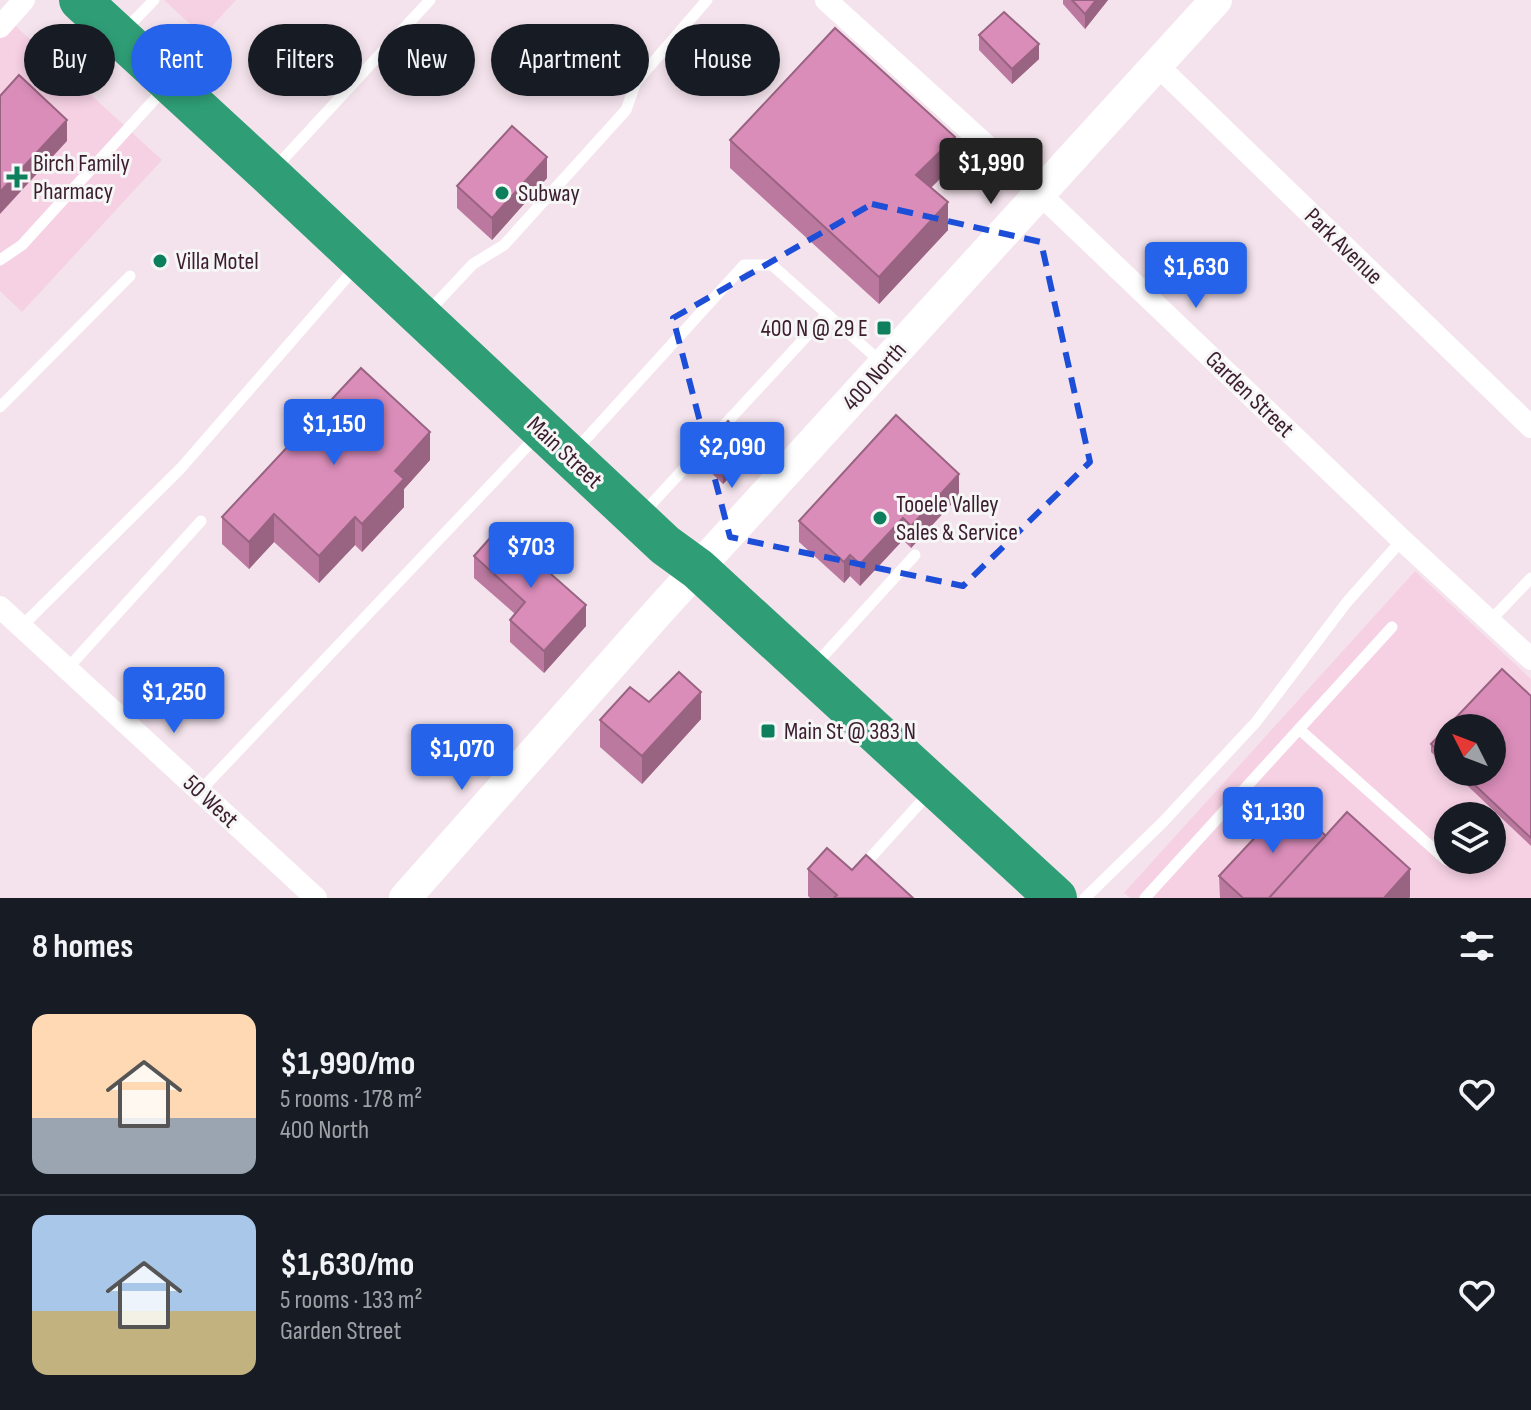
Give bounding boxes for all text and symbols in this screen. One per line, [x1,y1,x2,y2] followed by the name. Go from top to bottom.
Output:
[24,24,115,96] chip: Buy
[131,24,232,96] chip: Rent
[248,24,362,96] chip: Filters
[378,24,475,96] chip: New
[491,24,649,96] chip: Apartment
[665,24,780,96] chip: House
[926,138,1056,206] pin: $1,990
[957,148,1025,179] text: $1,990
[33,149,130,206] place label: Birch Family Pharmacy
[8,168,26,186] marker: Birch Family Pharmacy
[518,179,580,208] place label: Subway
[493,184,511,202] marker: Subway
[1298,202,1389,291] street label: Park Avenue
[1131,242,1261,310] pin: $1,630
[176,247,259,276] place label: Villa Motel
[151,252,169,270] marker: Villa Motel
[1163,252,1229,283] text: $1,630
[761,314,868,343] place label: 400 N @ 29 E
[875,319,893,337] marker: 400 N @ 29 E
[836,336,913,417] street label: 400 North
[1199,345,1300,444] street label: Garden Street
[269,399,399,467] pin: $1,150
[302,409,366,440] text: $1,150
[521,410,608,495] street label: Main Street
[667,422,797,490] pin: $2,090
[698,432,766,463] text: $2,090
[896,490,1018,547] place label: Tooele Valley Sales & Service
[871,509,889,527] marker: Tooele Valley Sales & Service
[484,522,578,590] pin: $703
[507,532,555,563] text: $703
[109,667,239,735] pin: $1,250
[141,677,207,708] text: $1,250
[1434,714,1506,786] north arrow
[1434,714,1506,874] map controls
[784,717,916,746] place label: Main St @ 383 N
[759,722,777,740] marker: Main St @ 383 N
[397,724,527,792] pin: $1,070
[429,734,495,765] text: $1,070
[177,769,244,834] street label: 50 West
[1208,787,1338,855] pin: $1,130
[1241,797,1305,828] text: $1,130
[1434,802,1506,874] button: layers
[1455,924,1499,968] icon: filters
[32,926,133,967] text: 8 homes
[280,1043,415,1084] text: $1,990/mo
[96,1046,192,1142] icon: home
[1455,1072,1499,1116] icon: heart
[280,1084,422,1115] text: 5 rooms · 178 m²
[280,1115,369,1146] text: 400 North
[280,1244,414,1285] text: $1,630/mo
[96,1247,192,1343] icon: home
[1455,1273,1499,1317] icon: heart
[280,1285,422,1316] text: 5 rooms · 133 m²
[280,1316,401,1347] text: Garden Street

